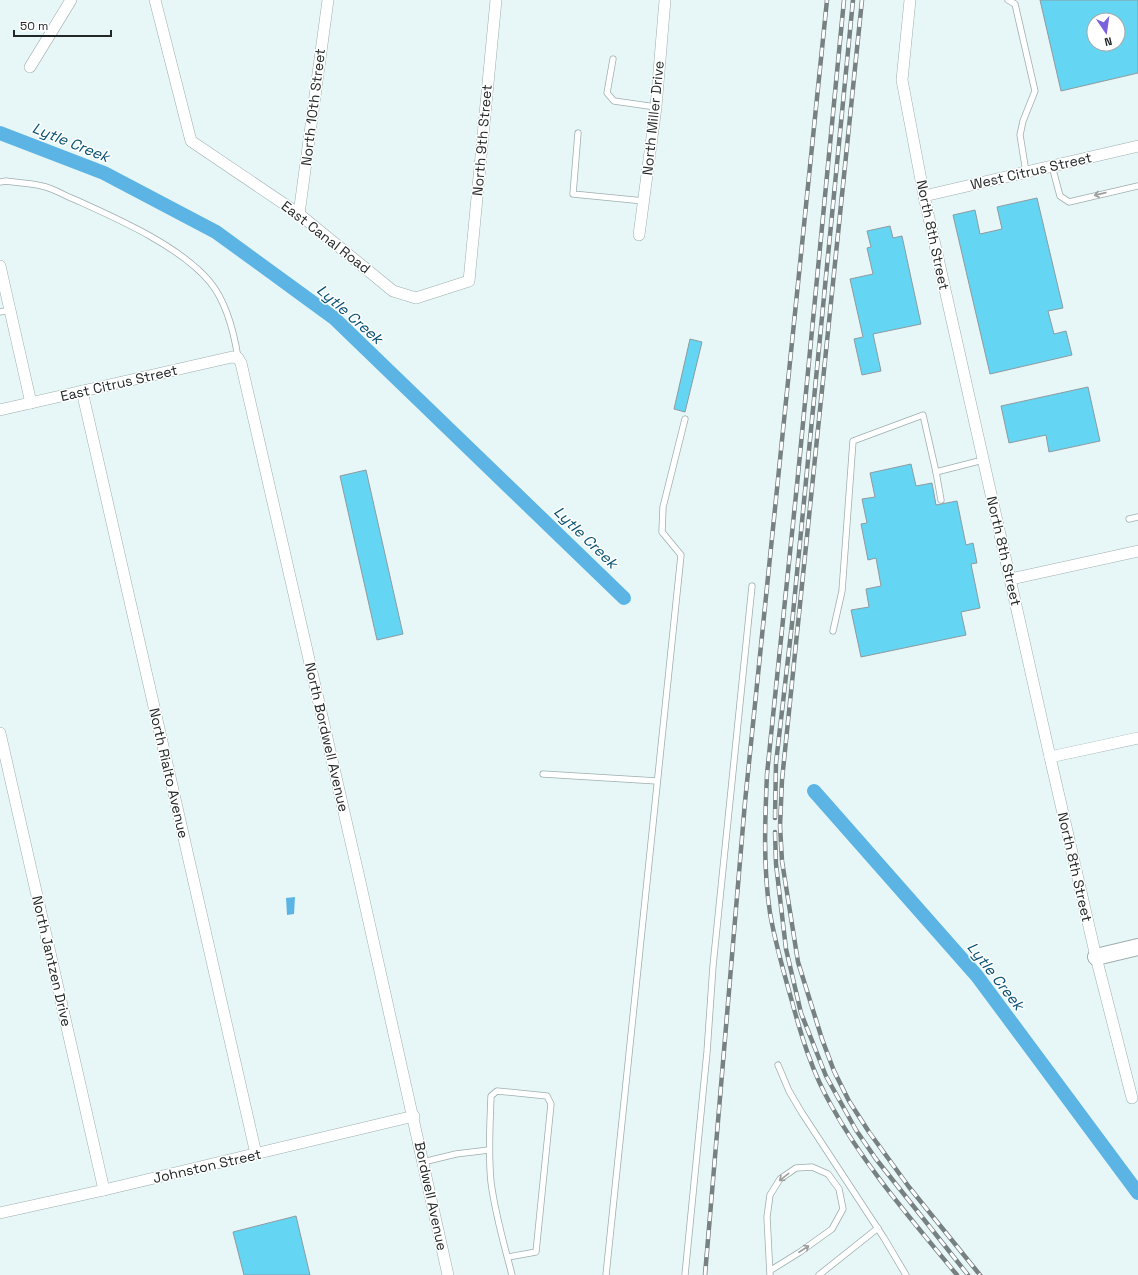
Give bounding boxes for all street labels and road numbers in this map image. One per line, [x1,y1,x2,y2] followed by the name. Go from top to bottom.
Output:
[297,47,329,167] street label: North 10th Street
[638,60,668,176] street label: North Miller Drive
[468,84,496,196] street label: North 9th Street
[969,148,1093,194] street label: West Citrus Street
[913,178,953,292] street label: North 8th Street
[278,197,374,277] street label: East Canal Road
[59,361,179,405] street label: East Citrus Street
[983,494,1025,608] street label: North 8th Street
[301,660,353,814] street label: North Bordwell Avenue
[145,706,193,840] street label: North Rialto Avenue
[1054,810,1096,924] street label: North 8th Street
[28,894,76,1028] street label: North Jantzen Drive
[411,1140,451,1252] street label: Bordwell Avenue
[151,1145,263,1187] street label: Johnston Street

